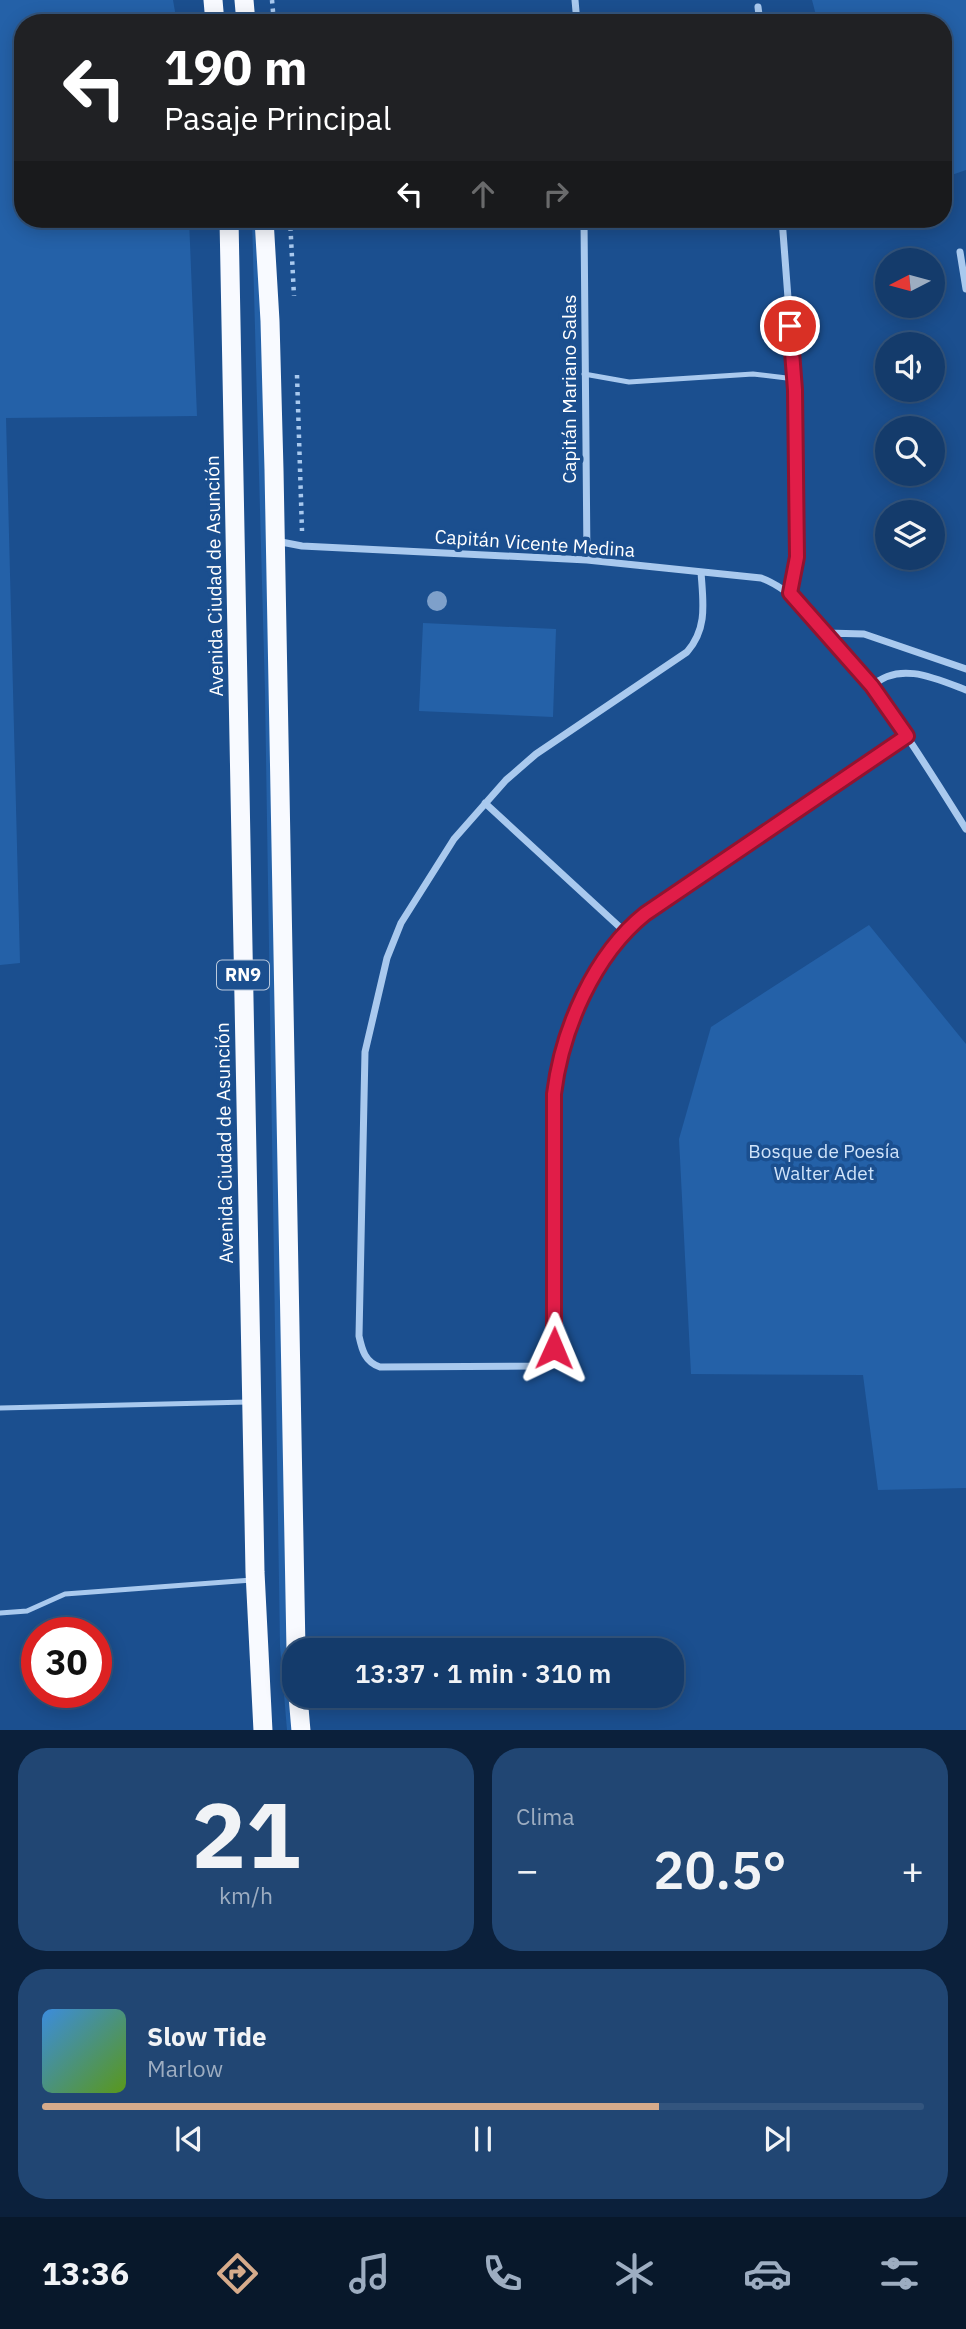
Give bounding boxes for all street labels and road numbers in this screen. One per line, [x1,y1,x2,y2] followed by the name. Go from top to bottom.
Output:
[557,295,581,483] street label: Capitán Mariano Salas
[200,455,228,697] street label: Avenida Ciudad de Asunción
[434,524,636,562] street label: Capitán Vicente Medina
[217,960,269,990] road number: RN9
[210,1022,238,1264] street label: Avenida Ciudad de Asunción

